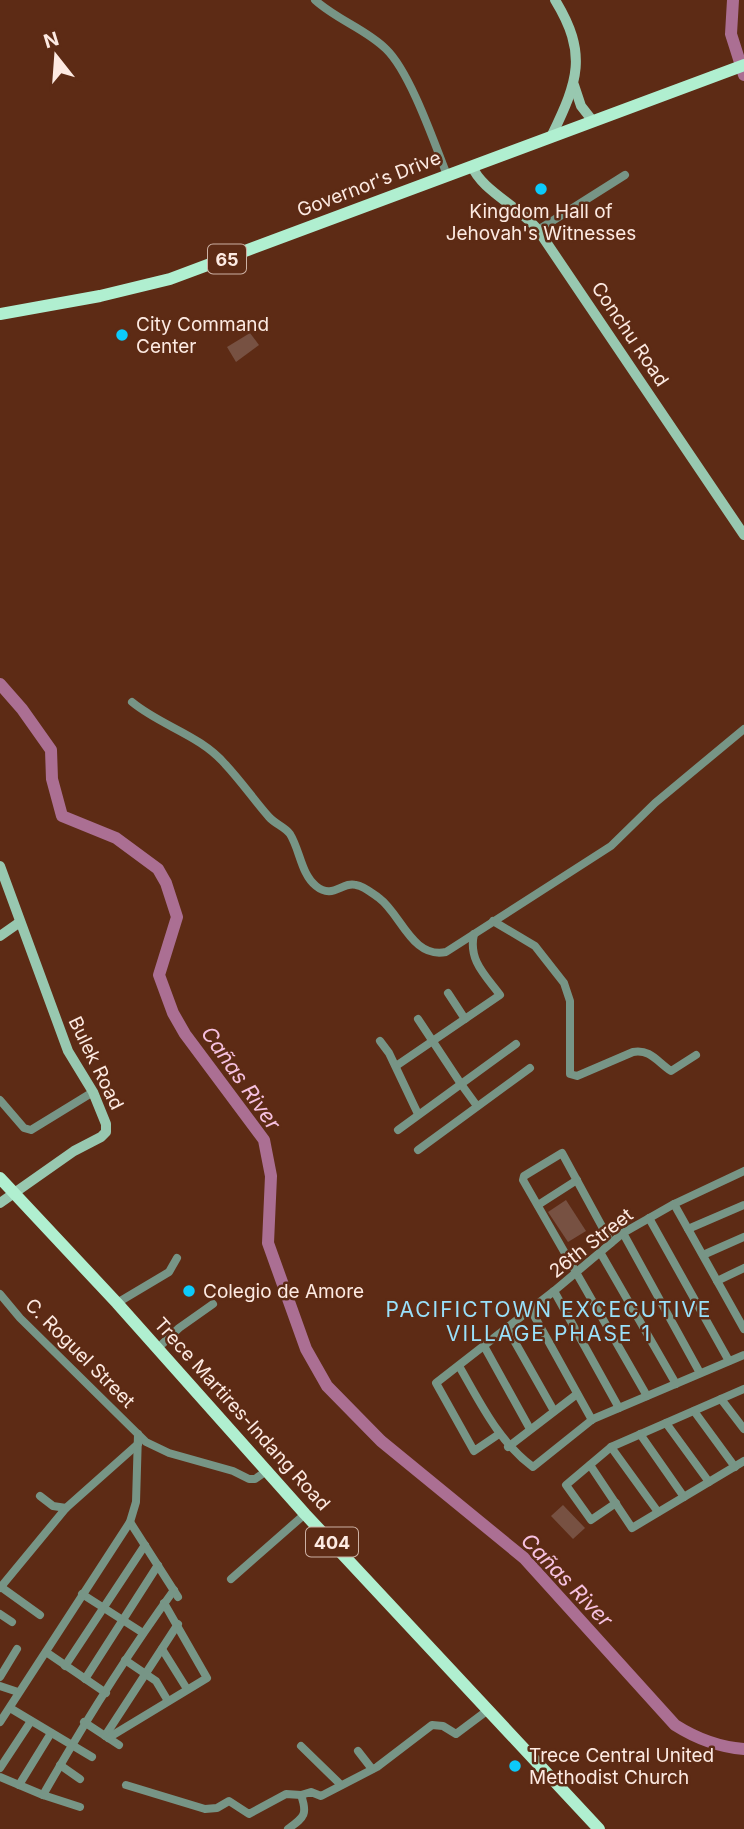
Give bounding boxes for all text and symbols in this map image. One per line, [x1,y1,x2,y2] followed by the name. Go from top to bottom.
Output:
[21,21,91,91] north arrow
[41,27,61,53] text: N
[294,146,444,222] street label: Governor's Drive
[533,181,549,197] marker: Kingdom Hall of Jehovah's Witnesses
[446,200,636,245] place label: Kingdom Hall of Jehovah's Witnesses
[208,244,246,274] road number: 65
[587,277,673,391] street label: Conchu Road
[136,313,269,358] place label: City Command Center
[114,327,130,343] marker: City Command Center
[64,1013,128,1113] street label: Bulek Road
[196,1021,286,1135] water label: Cañas River
[545,1203,637,1283] street label: 26th Street
[203,1280,364,1303] place label: Colegio de Amore
[181,1283,197,1299] marker: Colegio de Amore
[20,1293,140,1413] street label: C. Roguel Street
[386,1297,712,1346] district label: PACIFICTOWN EXCECUTIVE VILLAGE PHASE 1
[149,1313,335,1515] street label: Trece Martires-Indang Road
[306,1527,358,1556] road number: 404
[516,1528,619,1633] water label: Cañas River
[529,1744,714,1789] place label: Trece Central United Methodist Church
[507,1758,523,1774] marker: Trece Central United Methodist Church

